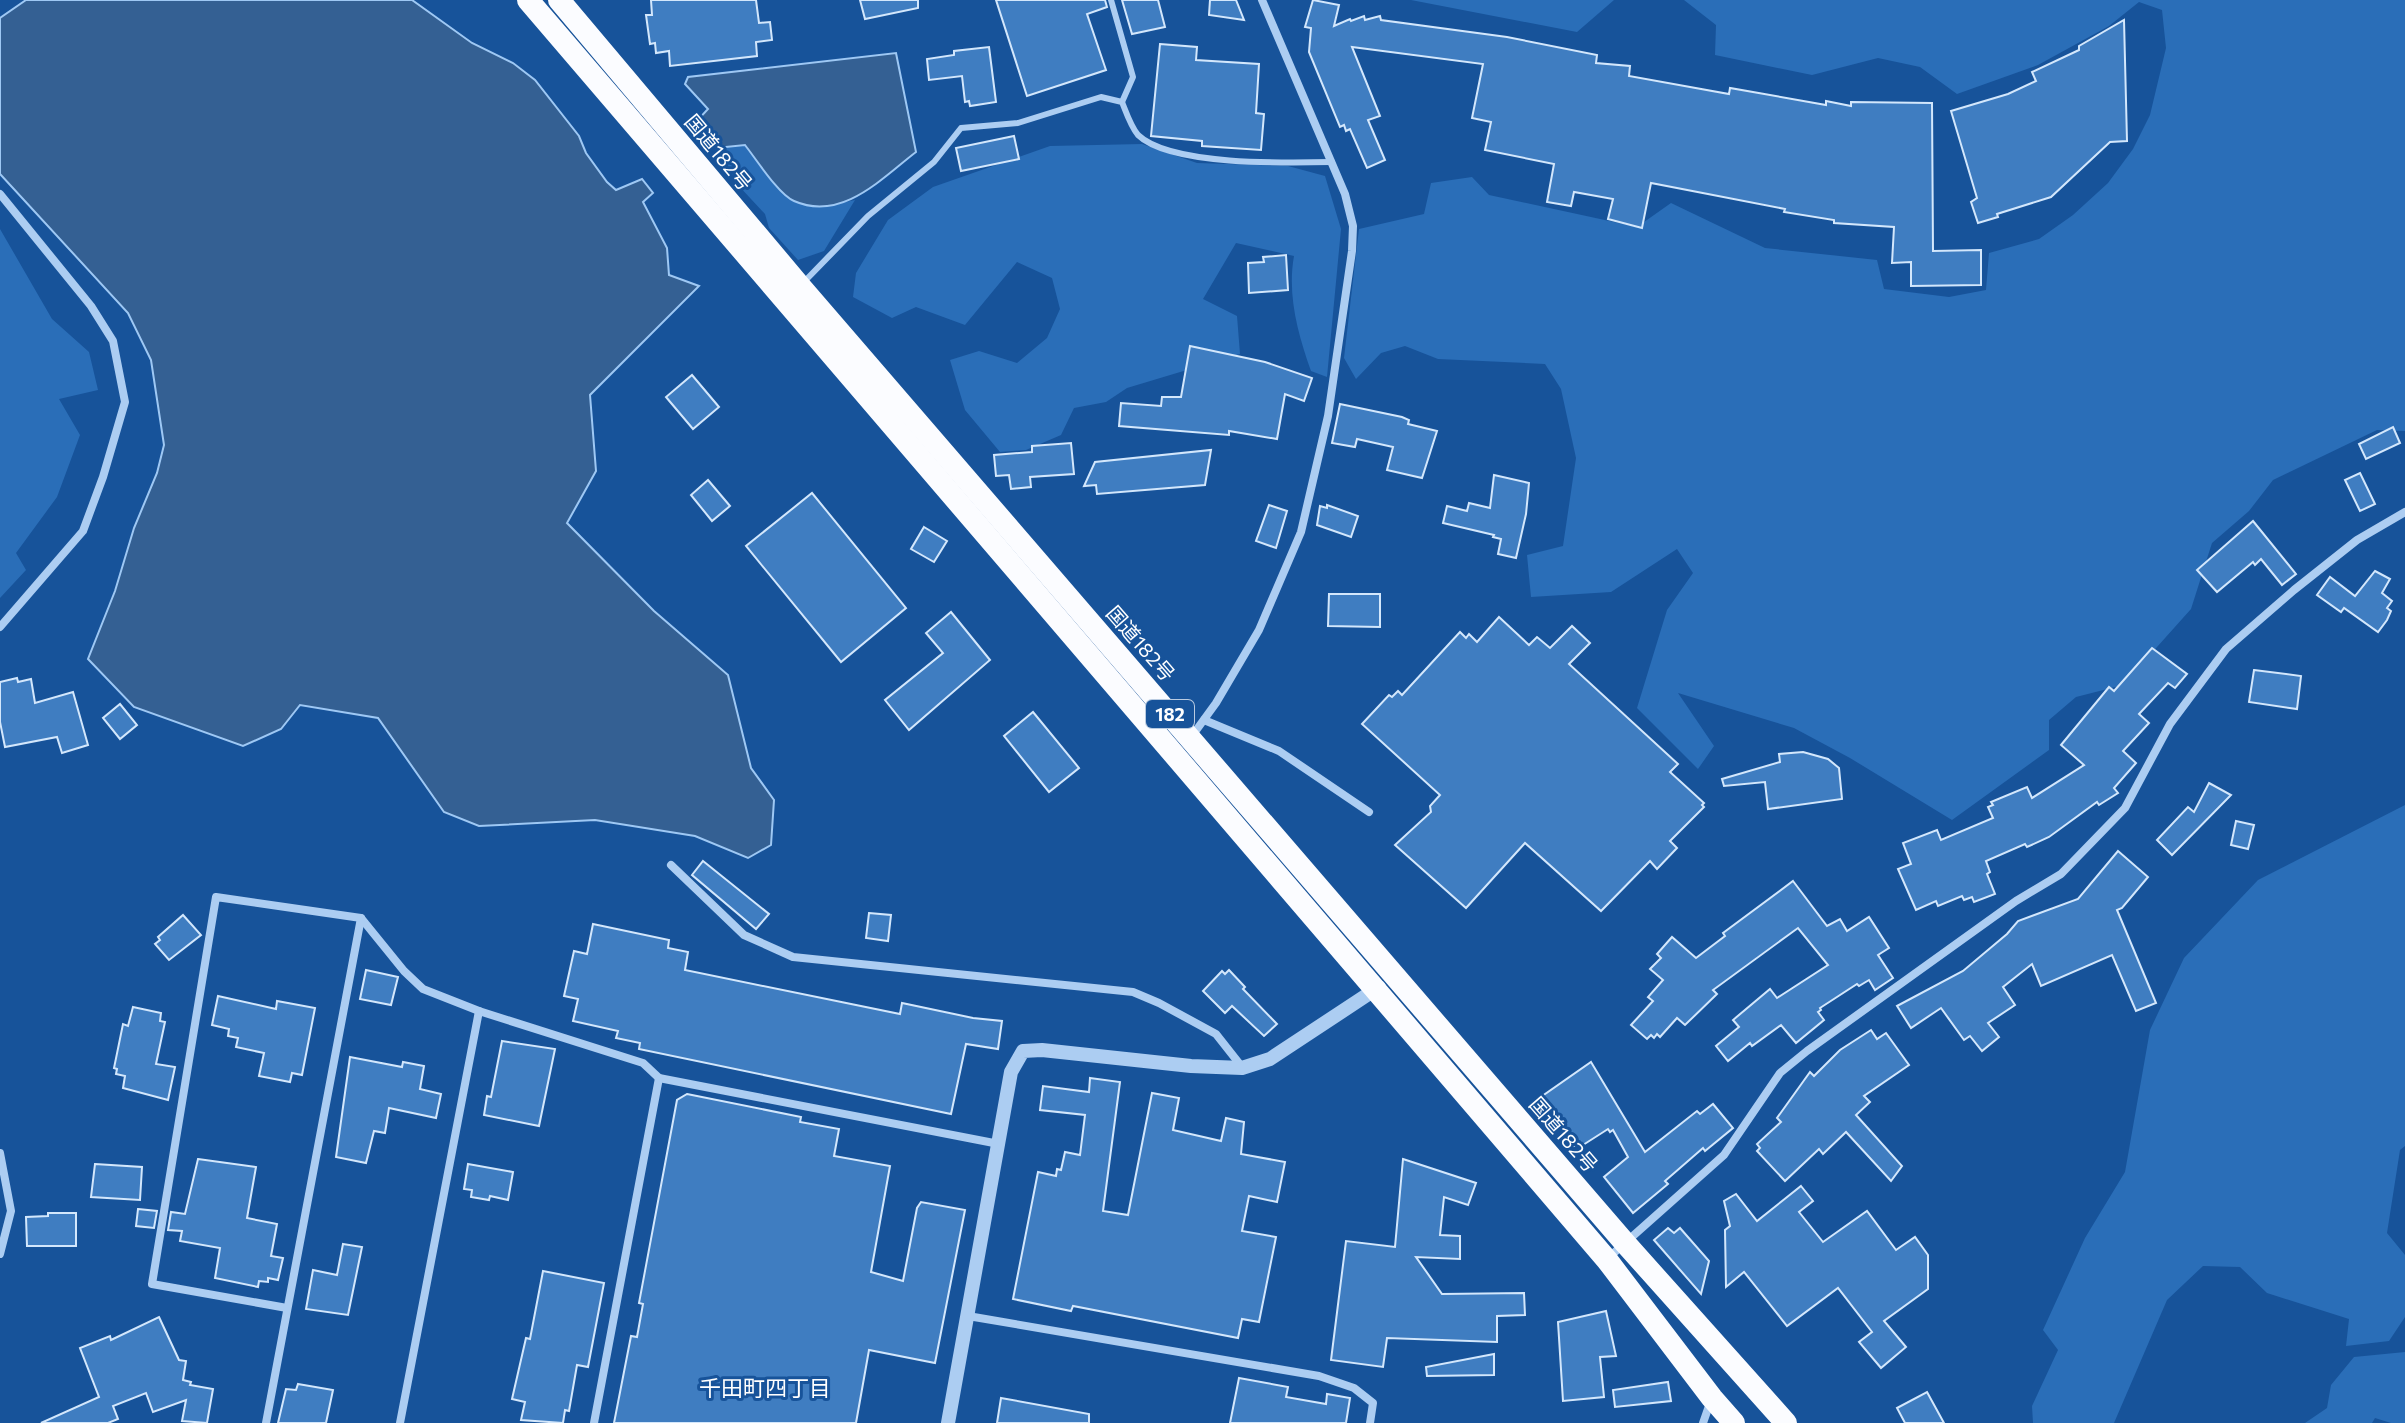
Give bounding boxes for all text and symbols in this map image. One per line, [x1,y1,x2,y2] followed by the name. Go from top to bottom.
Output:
[680,109,758,195] street label: 国道182号
[1102,601,1180,685] street label: 国道182号
[1146,700,1194,728] road number: 182
[1525,1092,1603,1176] street label: 国道182号
[699,1374,831,1401] district label: 千田町四丁目

